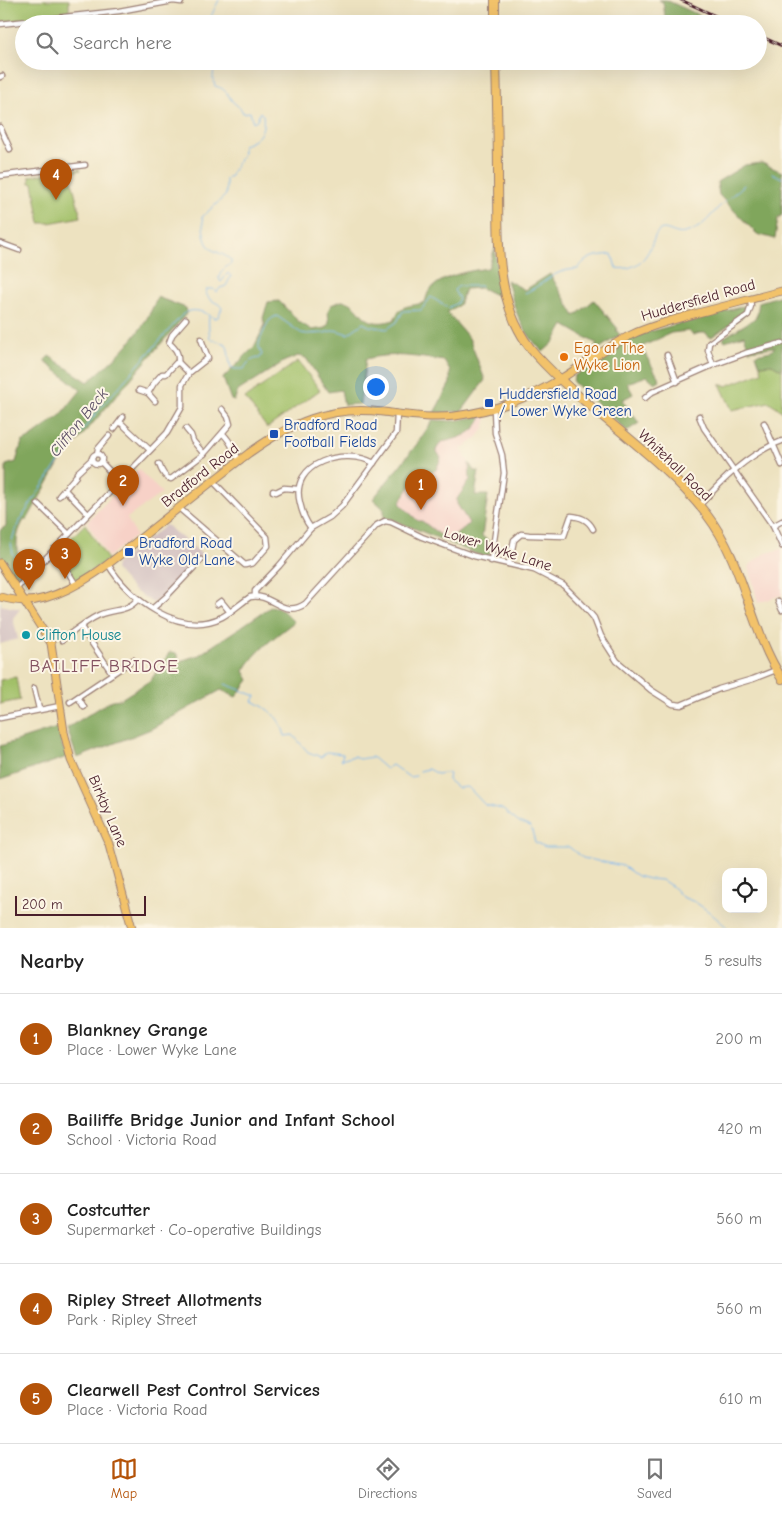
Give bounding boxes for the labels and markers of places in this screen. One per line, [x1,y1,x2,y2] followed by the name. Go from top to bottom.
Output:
[40,159,72,200] pin: 4
[574,339,645,374] place label: Ego at The Wyke Lion
[558,351,570,363] marker: Ego at The Wyke Lion
[499,385,632,420] place label: Huddersfield Road / Lower Wyke Green
[483,397,495,409] marker: Huddersfield Road / Lower Wyke Green
[284,416,377,451] place label: Bradford Road Football Fields
[268,428,280,440] marker: Bradford Road Football Fields
[107,465,139,506] pin: 2
[405,469,437,510] pin: 1
[139,534,235,569] place label: Bradford Road Wyke Old Lane
[49,538,81,579] pin: 3
[123,546,135,558] marker: Bradford Road Wyke Old Lane
[13,549,45,590] pin: 5
[36,626,122,644] place label: Clifton House
[20,629,32,641] marker: Clifton House

